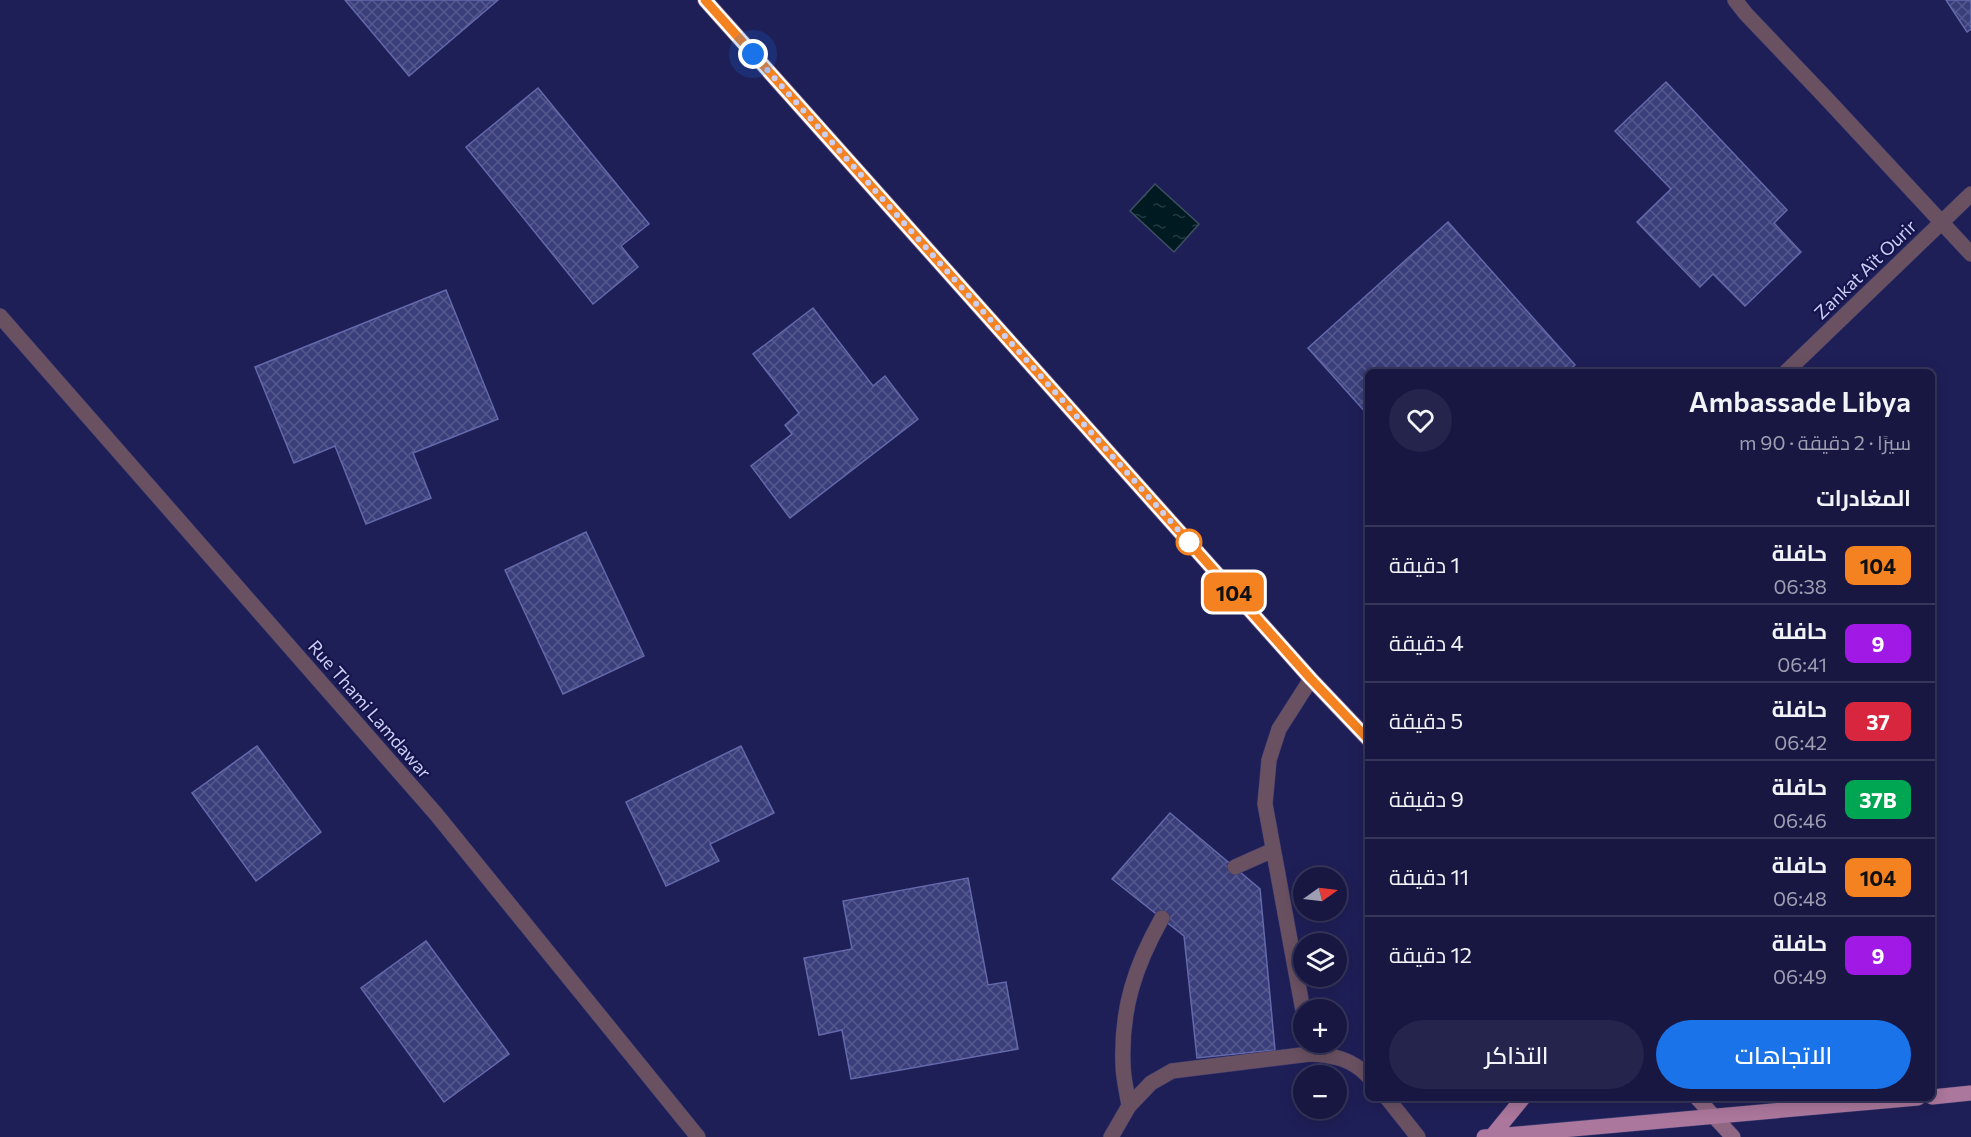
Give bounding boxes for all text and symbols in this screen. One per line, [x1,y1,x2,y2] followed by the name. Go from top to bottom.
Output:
[738,39,768,69] your location
[1809,215,1921,323] street label: Zankat Aït Ourir
[1689,384,1911,418] text: Ambassade Libya
[1389,389,1452,452] button: heart
[1739,430,1911,454] text: سيرًا · 2 دقيقة · 90 m
[1816,484,1911,511] text: المغادرات
[1176,529,1202,555] unlabelled marker
[1772,539,1827,566] text: حافلة
[1389,551,1460,578] text: 1 دقيقة
[1860,553,1896,578] text: 104
[1200,572,1268,612] line badge: 104
[1774,574,1827,598] text: 06:38
[1216,580,1252,605] text: 104
[1772,617,1827,644] text: حافلة
[1389,629,1464,656] text: 4 دقيقة
[1872,631,1884,656] text: 9
[304,635,436,783] street label: Rue Thami Lamdawar
[1777,652,1827,676] text: 06:41
[1772,695,1827,722] text: حافلة
[1389,707,1463,734] text: 5 دقيقة
[1866,709,1890,734] text: 37
[1774,730,1827,754] text: 06:42
[1772,773,1827,800] text: حافلة
[1389,785,1464,812] text: 9 دقيقة
[1859,787,1897,812] text: 37B
[1773,808,1827,832] text: 06:46
[1772,851,1827,878] text: حافلة
[1389,863,1469,890] text: 11 دقيقة
[1860,865,1896,890] text: 104
[1293,867,1347,921] north arrow
[1293,867,1347,1119] map controls
[1773,886,1827,910] text: 06:48
[1772,929,1827,956] text: حافلة
[1293,933,1347,987] button: layers
[1389,941,1472,968] text: 12 دقيقة
[1872,943,1884,968] text: 9
[1773,964,1827,988] text: 06:49
[1293,999,1347,1053] button: +
[1389,1020,1644,1089] button: التذاكر
[1656,1020,1911,1089] button: الاتجاهات
[1293,1065,1347,1119] button: −

